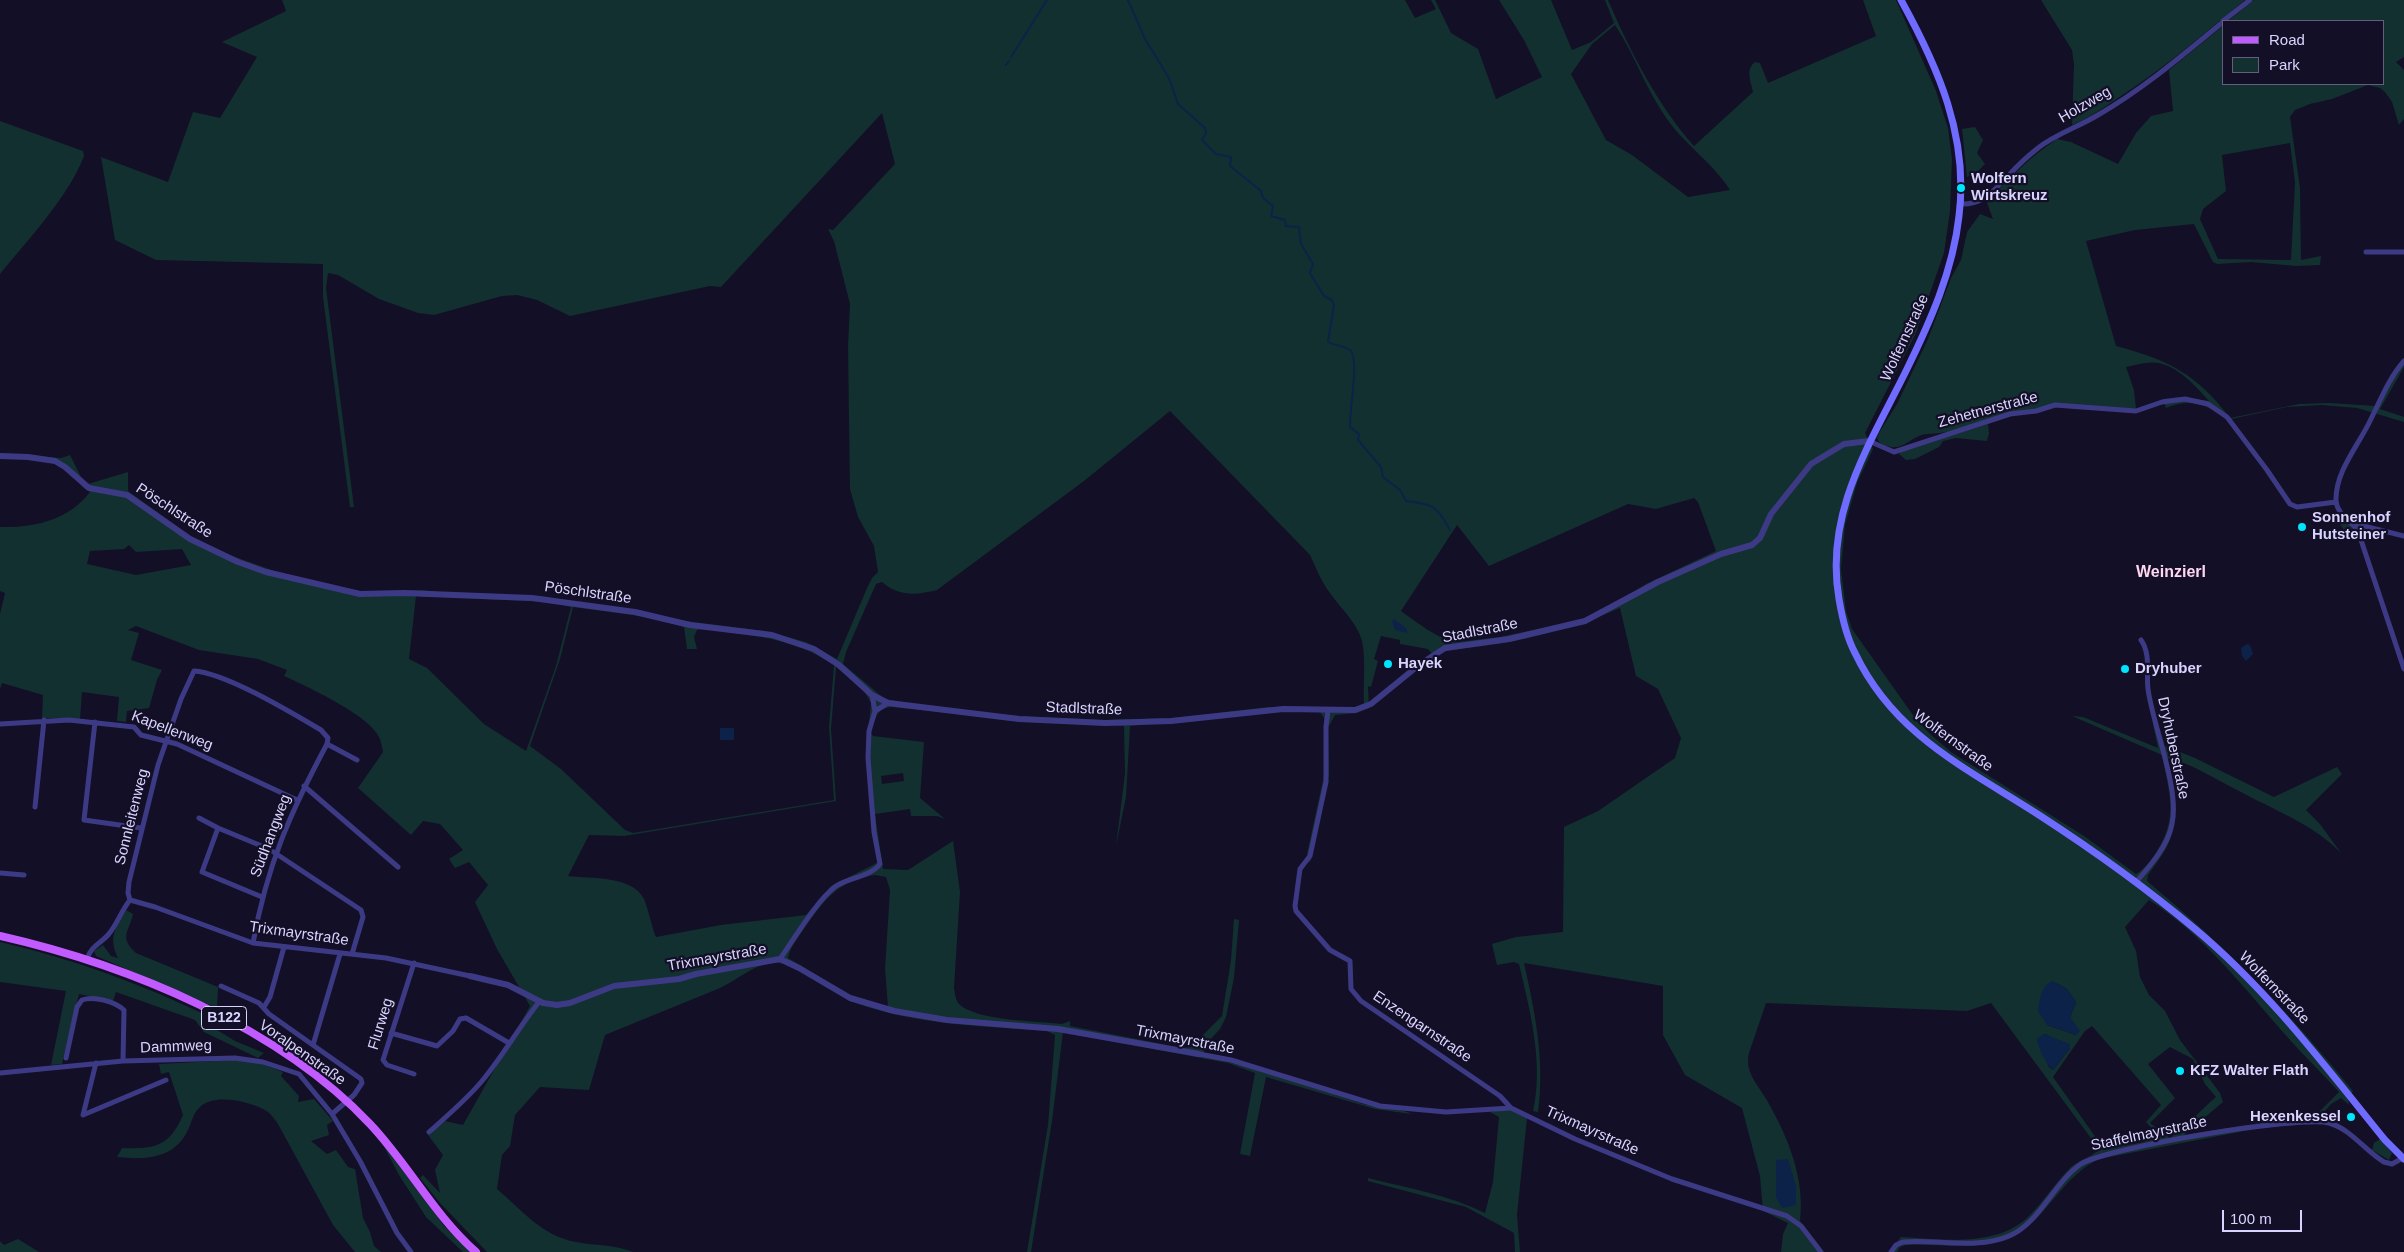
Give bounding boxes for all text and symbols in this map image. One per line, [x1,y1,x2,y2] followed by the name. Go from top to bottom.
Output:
[2222,20,2384,85] legend
[2269,31,2305,48] text: Road
[2269,56,2300,73] text: Park
[2056,83,2114,127] street label: Holzweg
[1971,170,2048,205] place label: Wolfern Wirtskreuz
[1955,182,1967,194] marker: Wolfern Wirtskreuz
[1877,292,1933,384] street label: Wolfernstraße
[1936,388,2040,432] street label: Zehetnerstraße
[132,480,216,542] street label: Pöschlstraße
[2312,509,2390,544] place label: Sonnenhof Hutsteiner
[2296,521,2308,533] marker: Sonnenhof Hutsteiner
[2136,563,2206,583] district label: Weinzierl
[543,578,633,608] street label: Pöschlstraße
[1441,615,1519,647] street label: Stadlstraße
[1398,655,1442,673] place label: Hayek
[1382,658,1394,670] marker: Hayek
[2135,660,2202,678] place label: Dryhuber
[2119,663,2131,675] marker: Dryhuber
[2153,695,2193,801] street label: Dryhuberstraße
[1045,699,1123,719] street label: Stadlstraße
[1910,706,1996,776] street label: Wolfernstraße
[129,707,215,755] street label: Kapellenweg
[111,767,153,867] street label: Sonnleitenweg
[247,792,295,880] street label: Südhangweg
[248,918,350,950] street label: Trixmayrstraße
[666,940,768,976] street label: Trixmayrstraße
[2235,948,2313,1028] street label: Wolfernstraße
[1369,987,1475,1067] street label: Enzengarnstraße
[365,996,397,1052] street label: Flurweg
[202,1006,246,1030] road number: B122
[255,1016,349,1090] street label: Voralpenstraße
[1134,1022,1236,1058] street label: Trixmayrstraße
[140,1037,212,1057] street label: Dammweg
[2190,1062,2309,1080] place label: KFZ Walter Flath
[2174,1065,2186,1077] marker: KFZ Walter Flath
[1543,1102,1641,1160] street label: Trixmayrstraße
[2250,1108,2341,1126] place label: Hexenkessel
[2345,1111,2357,1123] marker: Hexenkessel
[2089,1113,2209,1155] street label: Staffelmayrstraße
[2224,1200,2304,1232] scale bar
[2230,1210,2272,1227] text: 100 m

